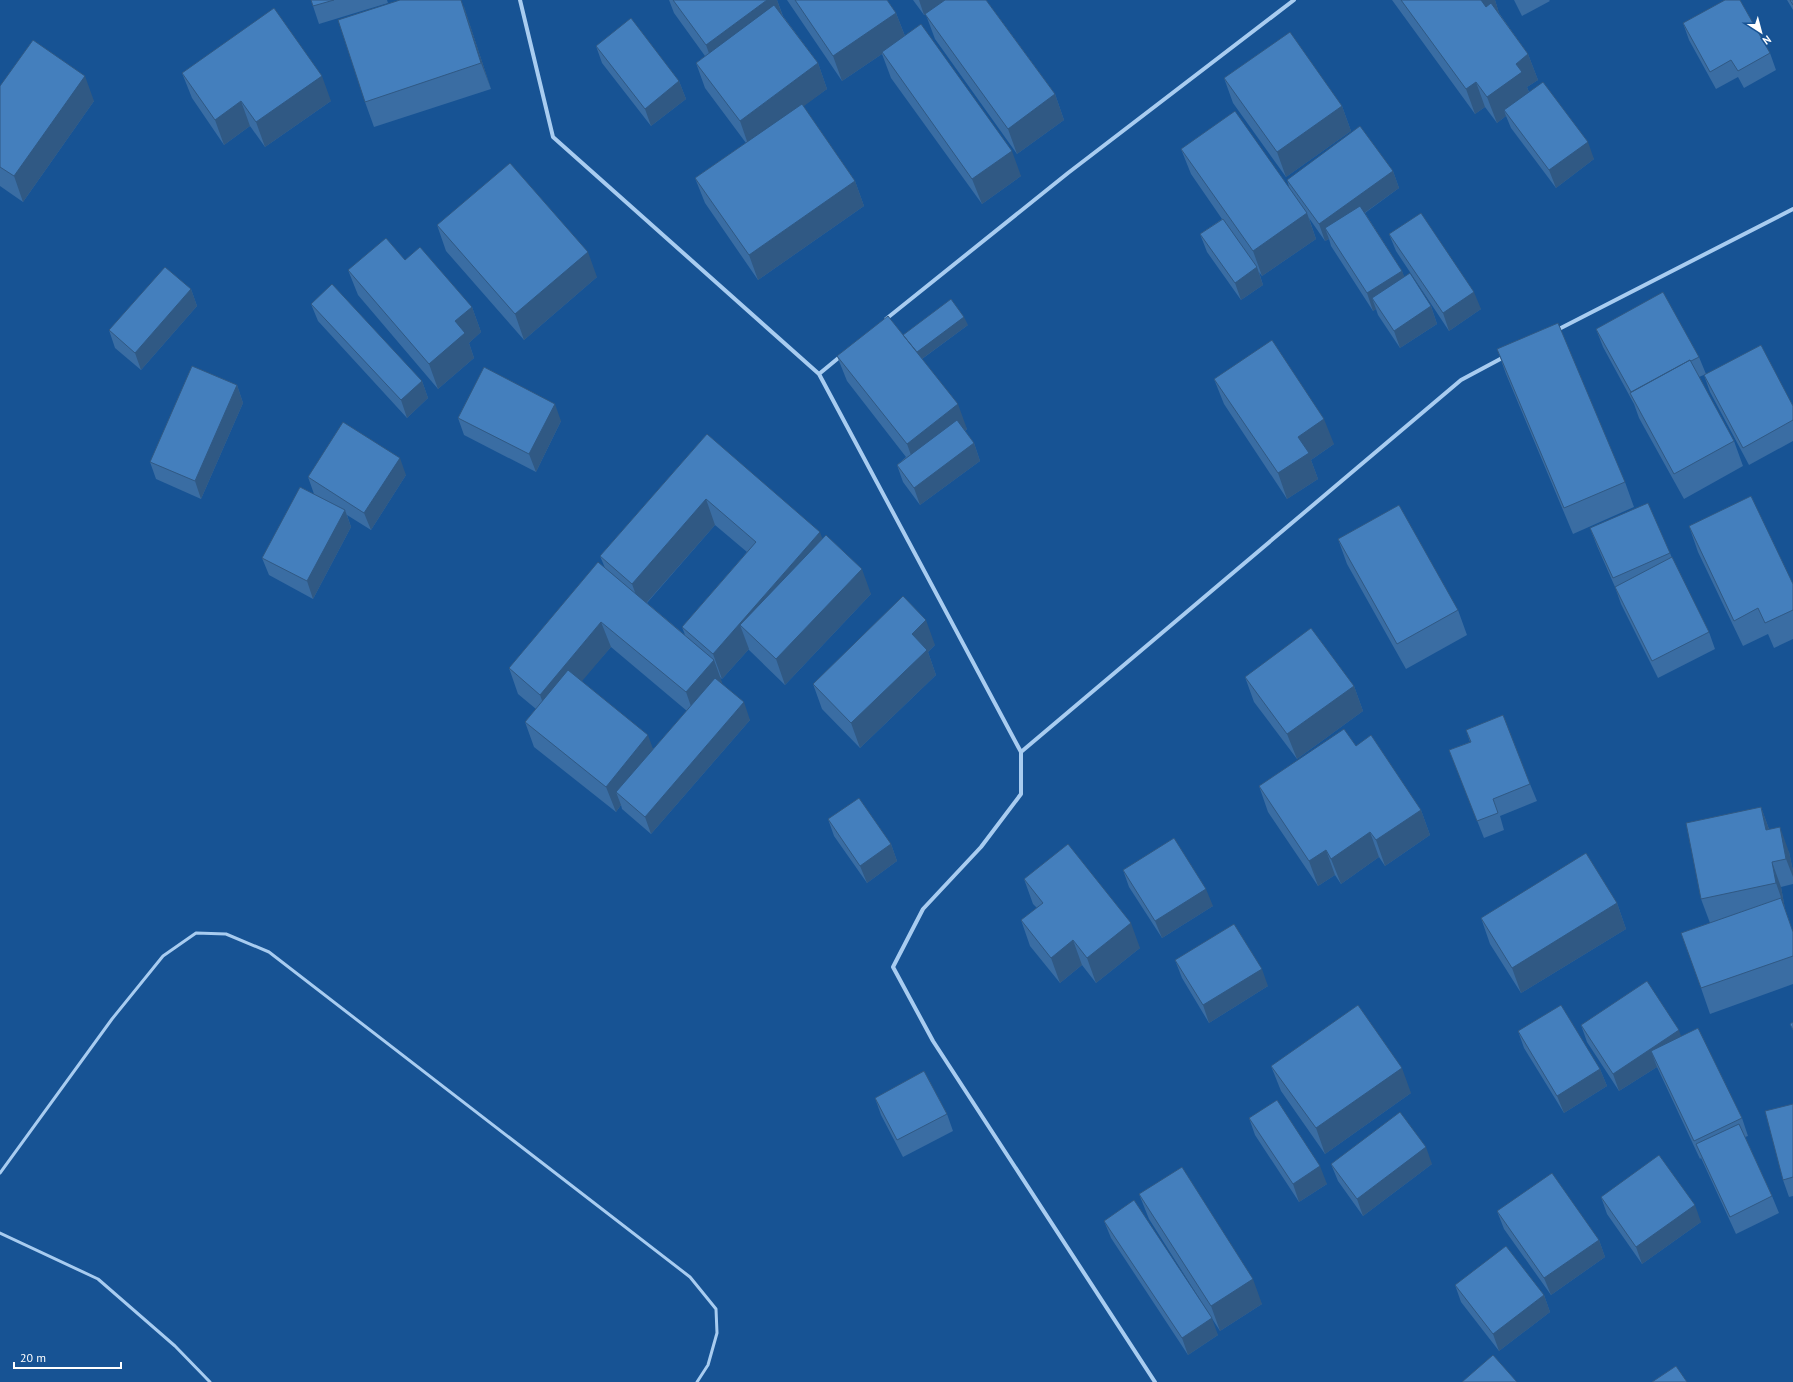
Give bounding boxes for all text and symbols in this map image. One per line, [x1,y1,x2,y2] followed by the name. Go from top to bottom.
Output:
[1741,12,1781,52] north arrow
[1760,32,1774,48] text: N
[14,1344,121,1370] scale bar
[20,1350,46,1365] text: 20 m

